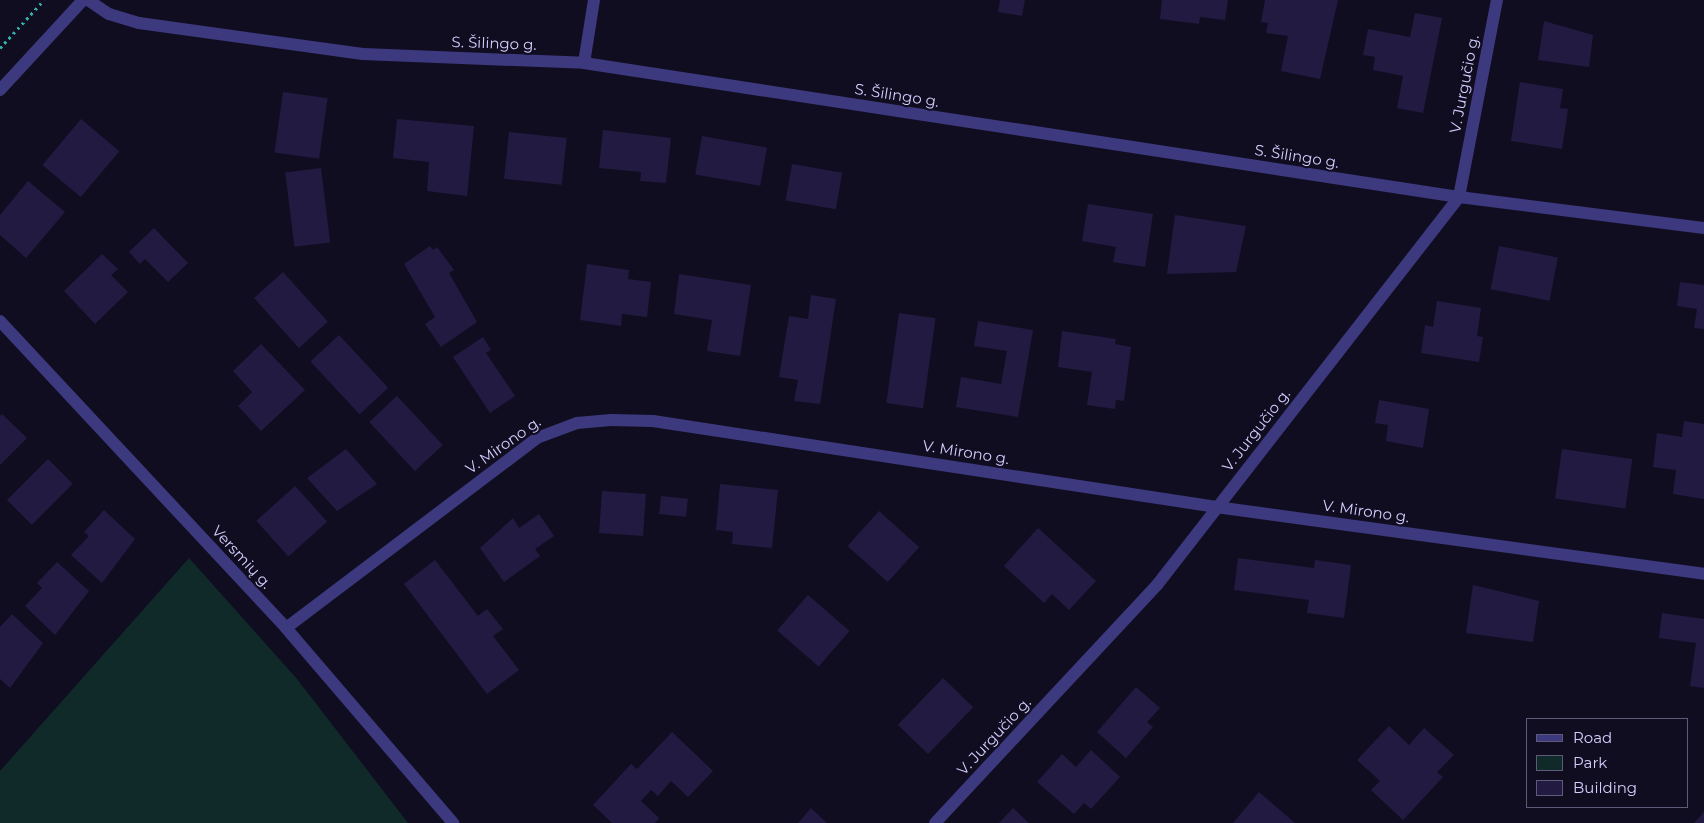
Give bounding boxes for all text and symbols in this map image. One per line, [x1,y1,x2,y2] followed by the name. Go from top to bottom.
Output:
[451,33,537,53] street label: S. Šilingo g.
[1446,33,1482,135] street label: V. Jurgučio g.
[854,79,940,111] street label: S. Šilingo g.
[1254,140,1340,172] street label: S. Šilingo g.
[1218,385,1294,475] street label: V. Jurgučio g.
[462,413,544,477] street label: V. Mirono g.
[921,436,1011,468] street label: V. Mirono g.
[1321,496,1411,526] street label: V. Mirono g.
[208,522,276,592] street label: Versmių g.
[953,693,1035,779] street label: V. Jurgučio g.
[1526,718,1689,808] legend
[1573,728,1612,747] text: Road
[1573,753,1607,772] text: Park
[1573,778,1637,797] text: Building

